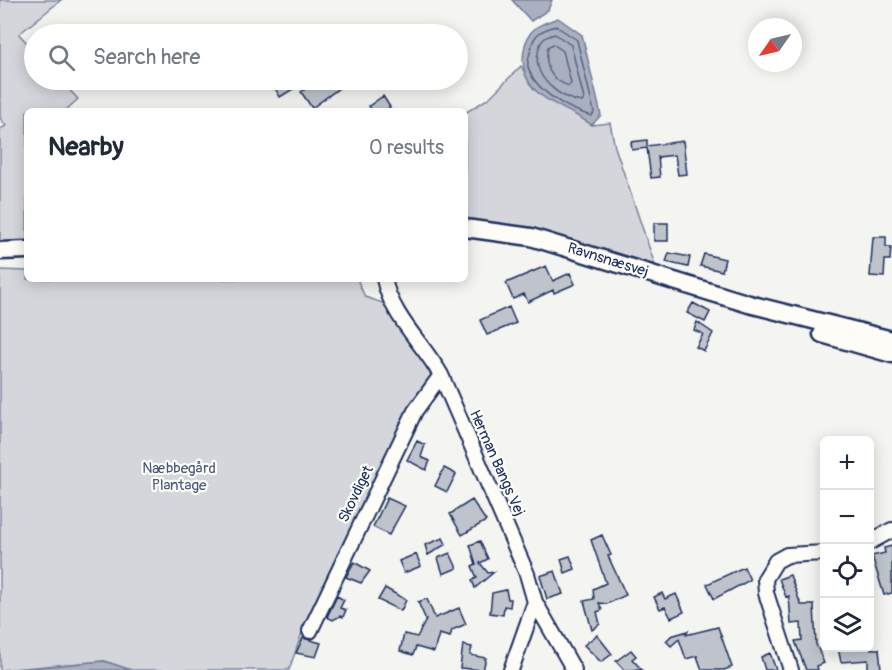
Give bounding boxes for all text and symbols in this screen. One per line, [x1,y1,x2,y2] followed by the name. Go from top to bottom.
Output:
[748,18,802,72] north arrow
[24,24,468,90] search box
[45,41,78,74] icon: search
[93,43,200,71] text: Search here
[48,131,124,163] text: Nearby
[369,135,444,160] text: 0 results
[565,239,651,281] street label: Ravnsnæsvej
[465,407,529,519] street label: Herman Bangs Vej
[820,436,874,652] map controls
[820,436,874,490] button: +
[142,459,216,495] park label: Næbbegård Plantage
[334,462,378,525] street label: Skovdiget
[820,490,874,544] button: −
[820,544,874,598] button: locate
[820,598,874,652] button: layers

